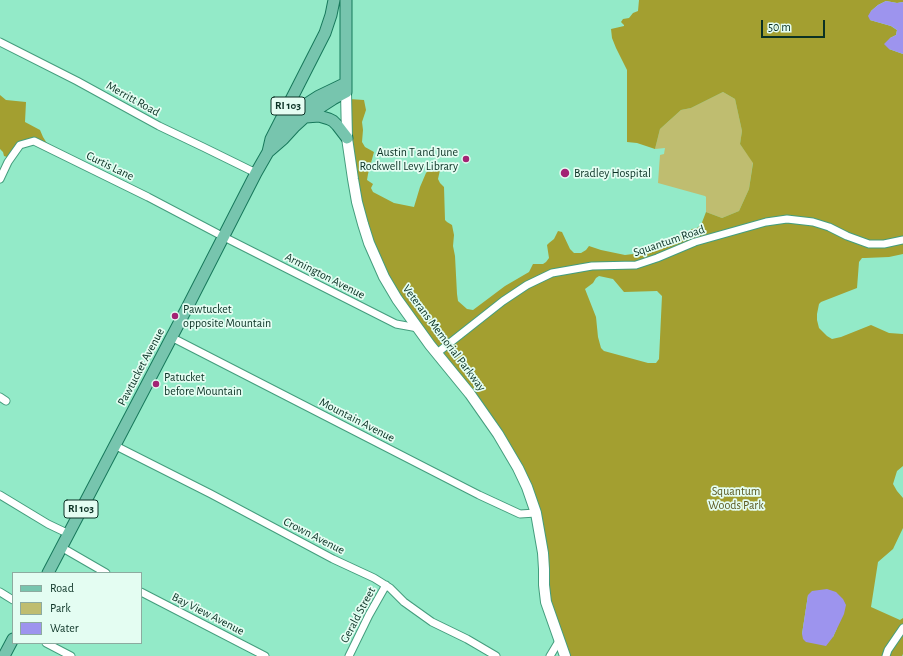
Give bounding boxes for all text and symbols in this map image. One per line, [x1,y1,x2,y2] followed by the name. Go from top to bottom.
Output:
[763,12,827,38] scale bar
[768,21,791,33] text: 50 m
[104,78,162,120] street label: Merritt Road
[271,97,305,115] road number: RI 103
[360,145,458,173] place label: Austin T and June Rockwell Levy Library
[84,148,136,184] street label: Curtis Lane
[461,154,471,164] marker: Austin T and June Rockwell Levy Library
[574,166,651,180] place label: Bradley Hospital
[559,167,571,179] marker: Bradley Hospital
[631,222,707,260] street label: Squantum Road
[283,250,367,302] street label: Armington Avenue
[399,282,489,394] street label: Veterans Memorial Parkway
[183,302,271,330] place label: Pawtucket opposite Mountain
[170,311,180,321] marker: Pawtucket opposite Mountain
[115,326,167,408] street label: Pawtucket Avenue
[164,370,242,398] place label: Patucket before Mountain
[151,379,161,389] marker: Patucket before Mountain
[317,395,397,445] street label: Mountain Avenue
[708,484,764,512] park label: Squantum Woods Park
[64,500,98,518] road number: RI 103
[281,514,347,558] street label: Crown Avenue
[12,572,142,644] legend
[50,582,74,594] text: Road
[337,585,379,645] street label: Gerald Street
[169,590,247,638] street label: Bay View Avenue
[50,602,71,614] text: Park
[50,622,79,634] text: Water

